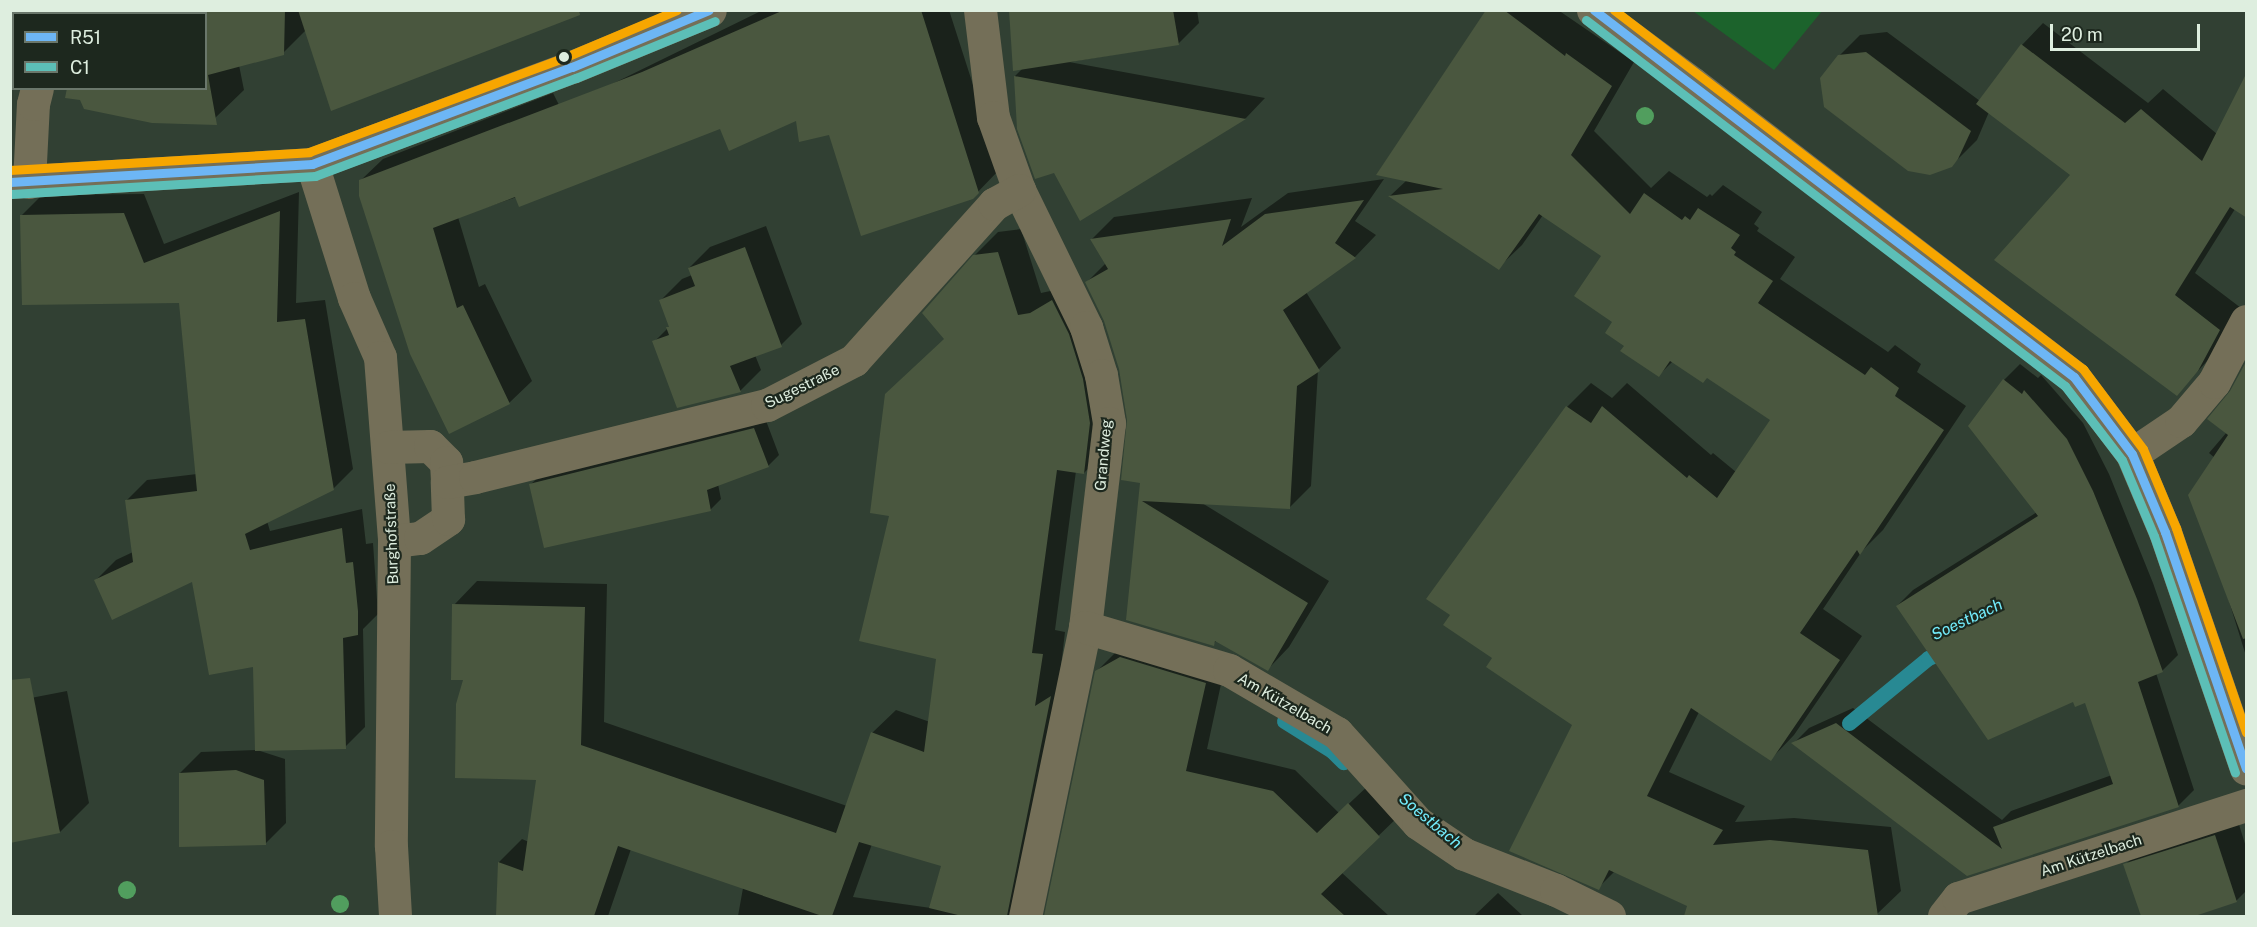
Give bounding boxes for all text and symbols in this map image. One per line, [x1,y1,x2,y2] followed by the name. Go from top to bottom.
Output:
[12,12,207,90] legend
[2053,12,2203,50] scale bar
[2061,24,2103,45] text: 20 m
[70,27,101,48] text: R51
[558,51,570,63] unlabelled marker
[70,57,90,78] text: C1
[762,360,842,412] street label: Sugestraße
[1091,418,1115,492] street label: Grandweg
[380,483,402,585] street label: Burghofstraße
[1928,595,2006,645] water label: Soestbach
[1235,669,1335,737] street label: Am Kützelbach
[1395,789,1465,853] water label: Soestbach
[2038,830,2144,880] street label: Am Kützelbach

